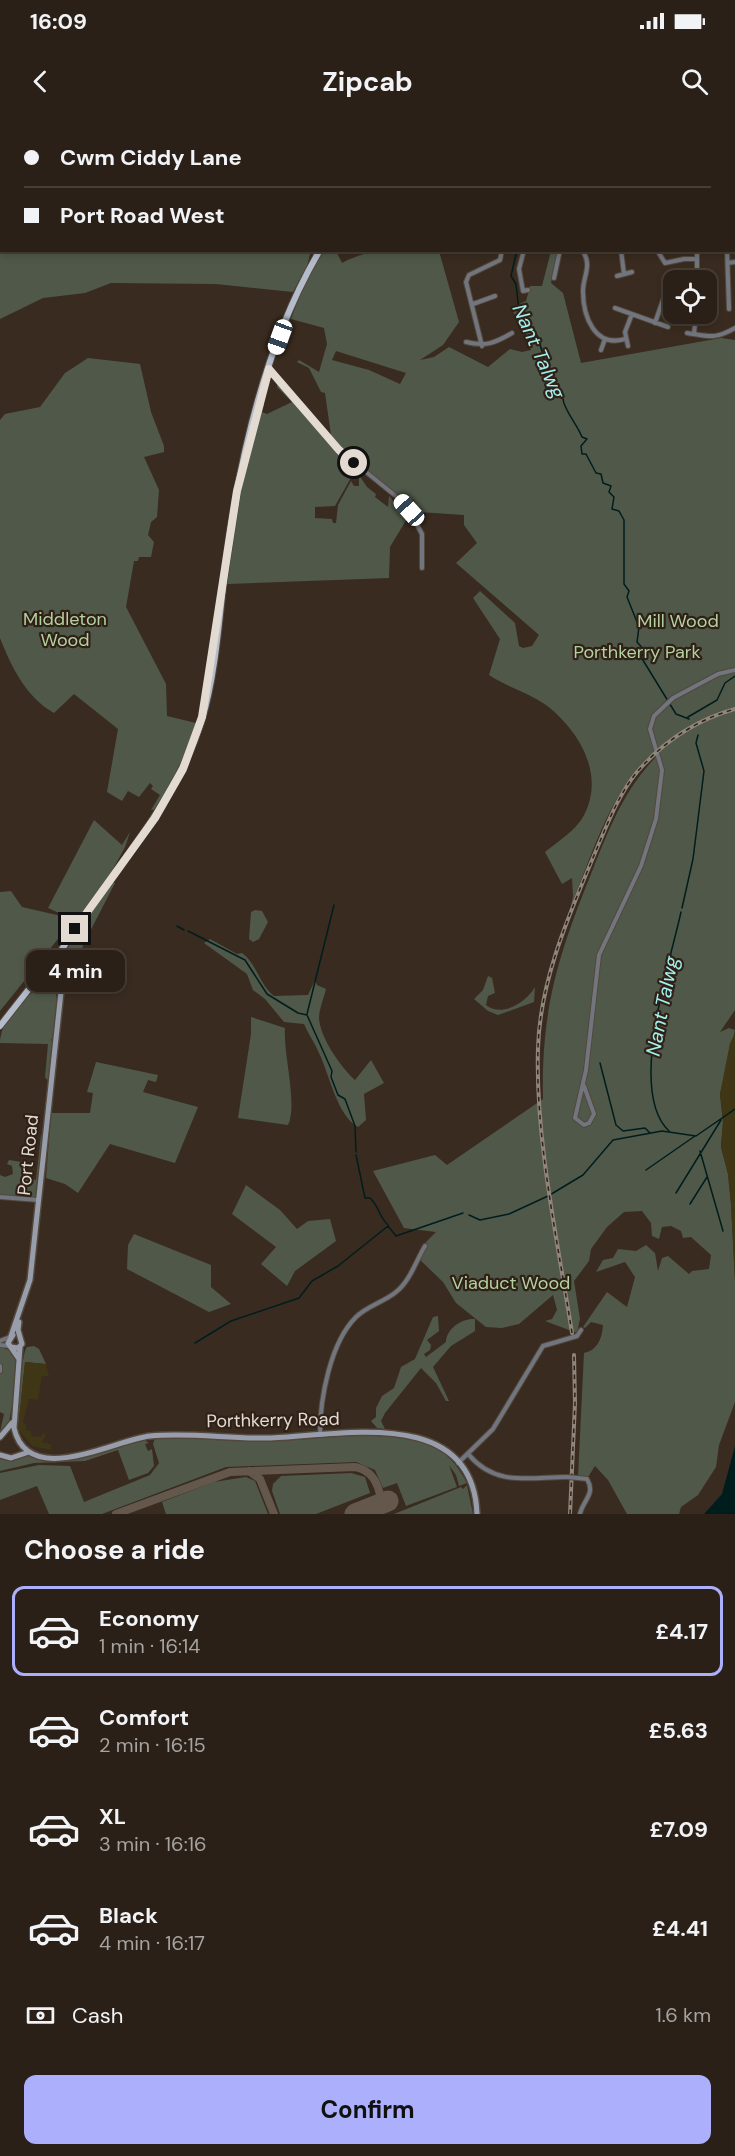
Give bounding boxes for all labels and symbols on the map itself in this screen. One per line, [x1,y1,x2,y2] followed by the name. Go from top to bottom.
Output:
[507,300,572,403] water label: Nant Talwg
[265,317,295,357] car
[340,449,367,476] route start
[390,491,428,529] car
[23,607,107,652] park label: Middleton Wood
[637,609,719,633] park label: Mill Wood
[574,640,700,664] park label: Porthkerry Park
[61,915,88,942] route end
[26,950,124,992] callout: 4 min
[640,953,685,1058] water label: Nant Talwg
[12,1113,44,1197] street label: Port Road
[452,1271,570,1295] park label: Viaduct Wood
[206,1407,340,1433] street label: Porthkerry Road

